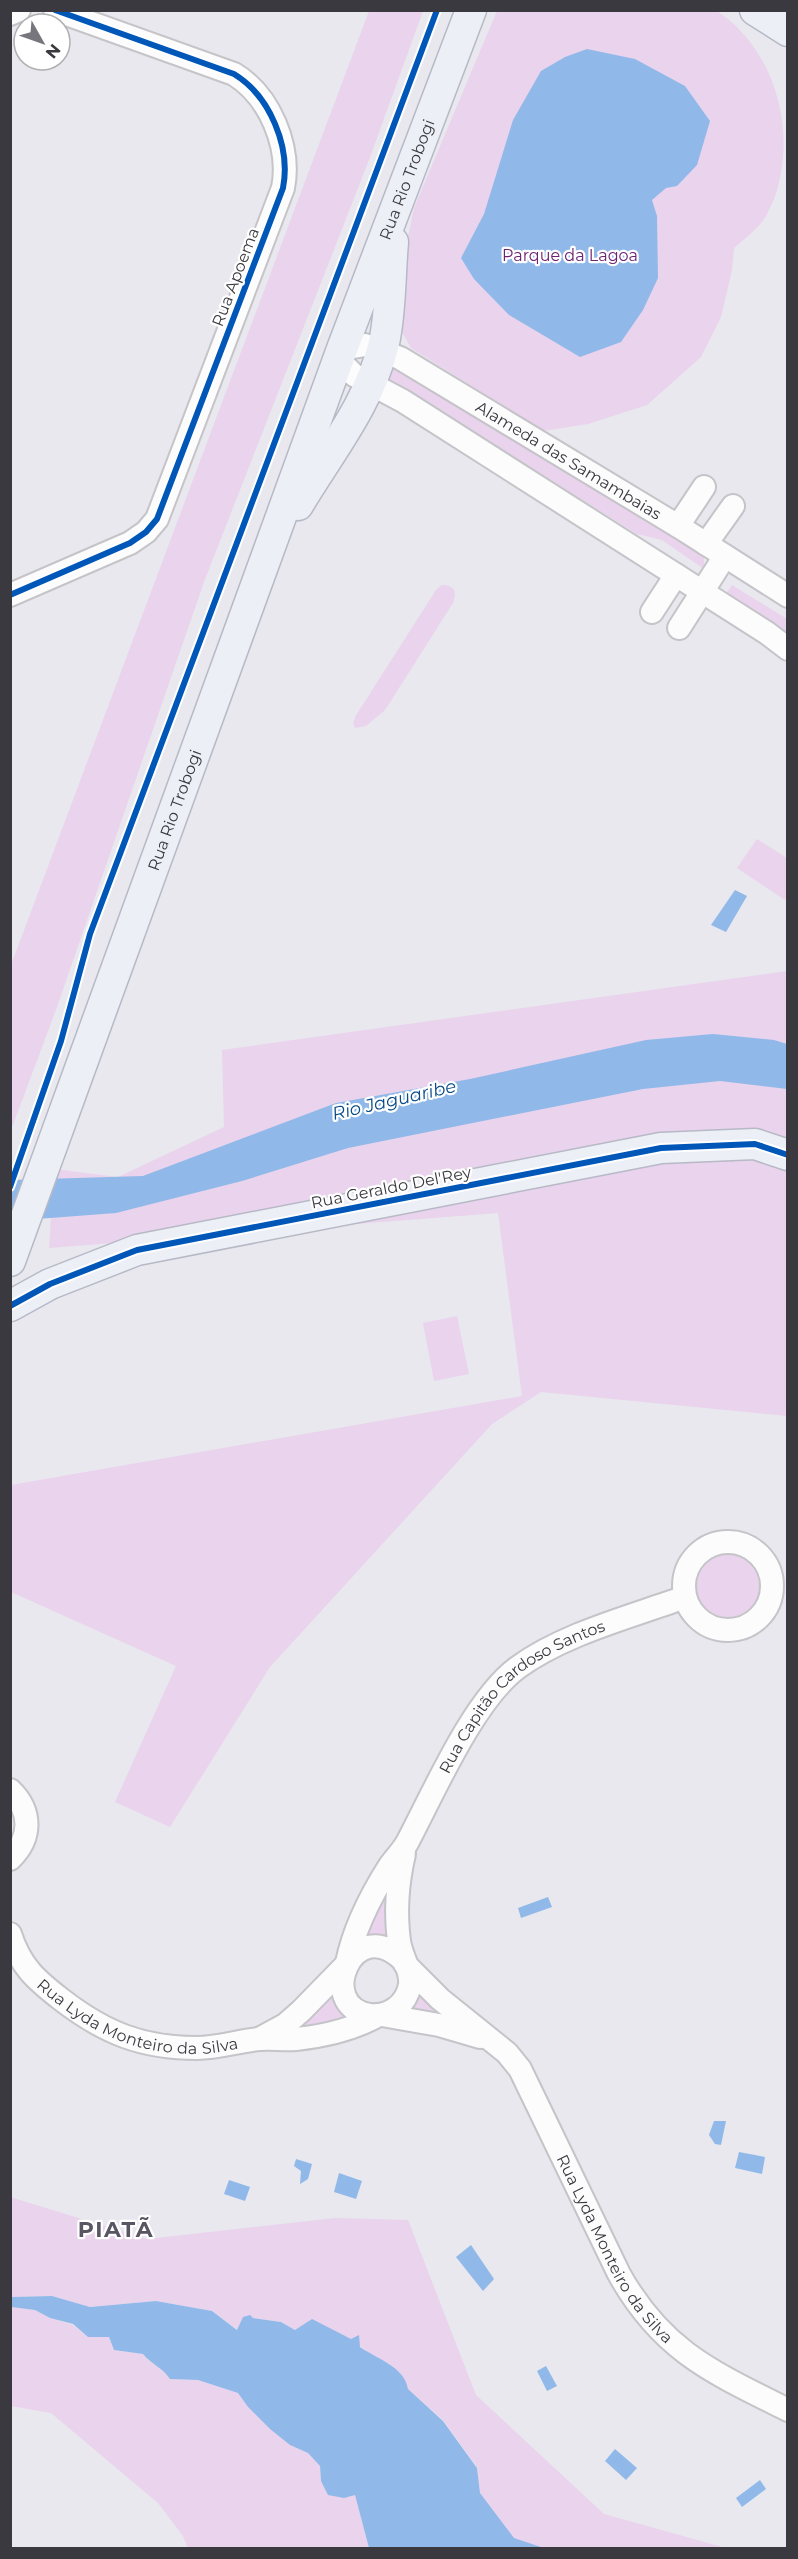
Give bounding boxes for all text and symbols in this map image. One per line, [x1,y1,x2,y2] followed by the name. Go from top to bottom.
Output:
[12,12,72,72] north arrow
[42,40,65,62] text: N
[375,117,439,243] street label: Rua Rio Trobogi
[208,225,263,329] street label: Rua Apoema
[502,246,638,265] park label: Parque da Lagoa
[472,397,665,524] street label: Alameda das Samambaias
[144,747,205,873] street label: Rua Rio Trobogi
[330,1075,458,1125] water label: Rio Jaguaribe
[309,1163,473,1212] street label: Rua Geraldo Del'Rey
[435,1616,608,1777] street label: Rua Capitão Cardoso Santos
[33,1975,239,2058] street label: Rua Lyda Monteiro da Silva
[553,2151,677,2347] street label: Rua Lyda Monteiro da Silva
[78,2216,154,2243] district label: PIATÃ

